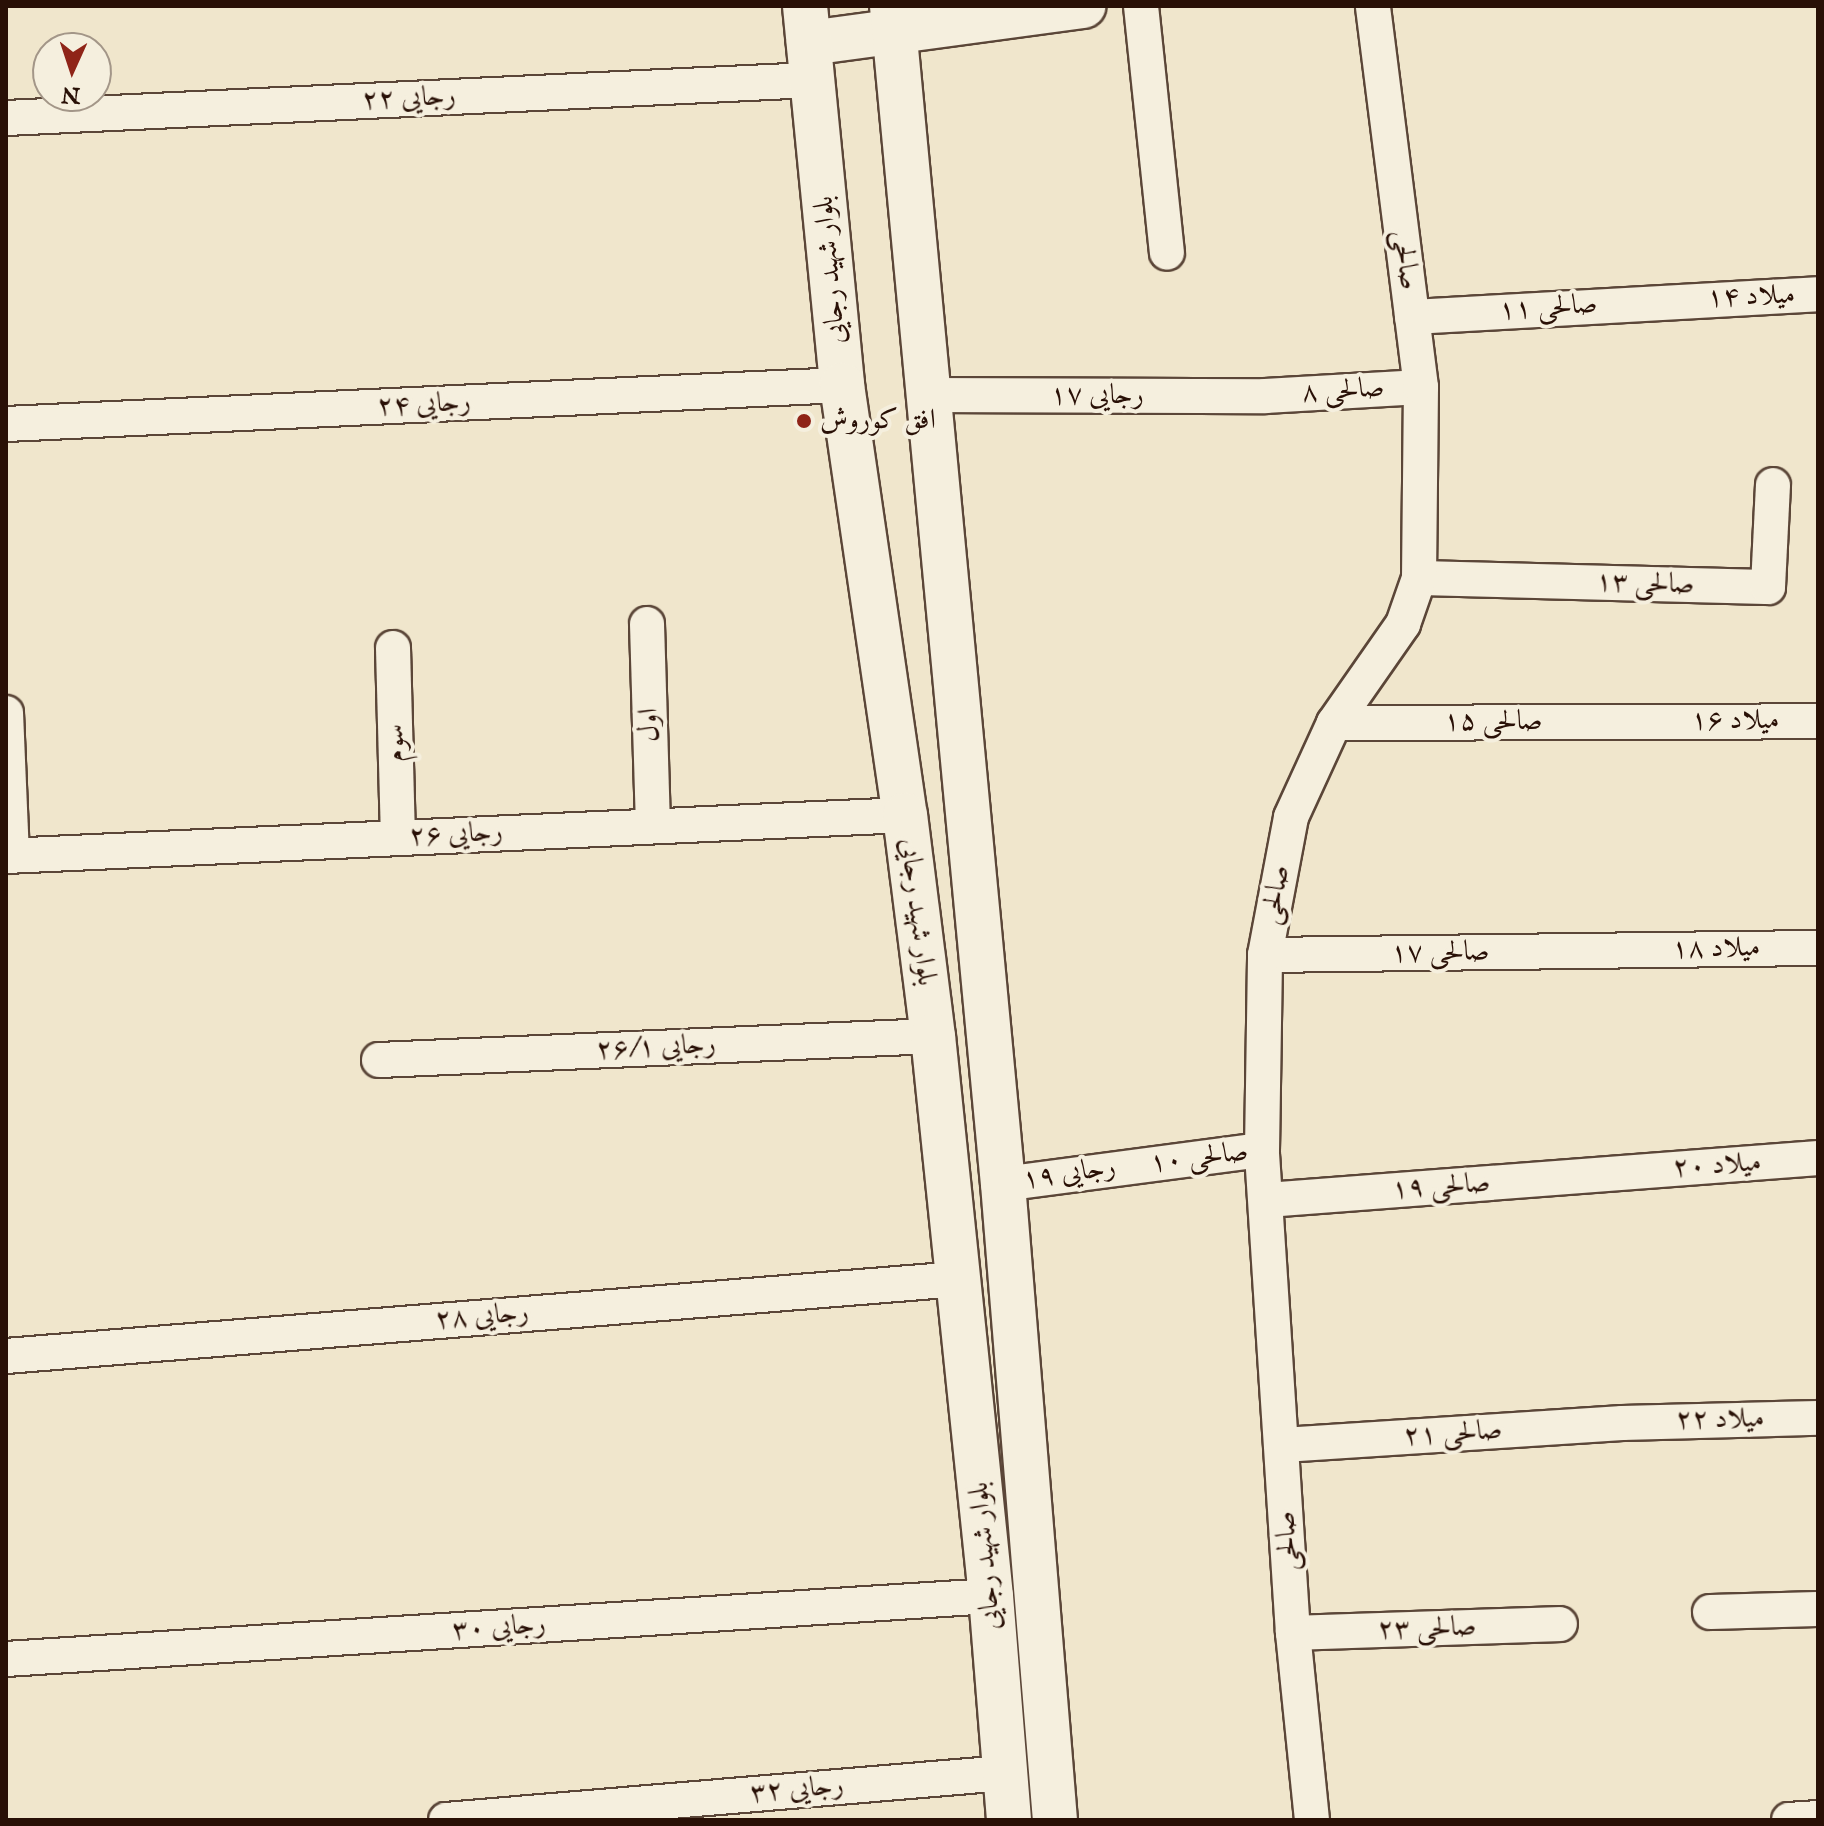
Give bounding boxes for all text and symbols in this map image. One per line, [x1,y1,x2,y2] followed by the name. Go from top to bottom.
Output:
[32,32,112,112] north arrow
[61,79,81,108] text: N
[361,80,457,118] street label: رجایی ۲۲
[808,195,854,345] street label: بلوار شهید رجایی
[1385,228,1425,292] street label: صالحی
[1706,279,1796,315] street label: میلاد ۱۴
[1498,288,1598,328] street label: صالحی ۱۱
[1301,371,1385,411] street label: صالحی ۸
[1050,379,1144,413] street label: رجایی ۱۷
[376,386,472,424] street label: رجایی ۲۴
[820,404,936,438] place label: افق کوروش
[795,412,813,430] marker: افق کوروش
[1595,565,1695,603] street label: صالحی ۱۳
[1691,704,1779,738] street label: میلاد ۱۶
[1444,705,1542,739] street label: صالحی ۱۵
[633,707,667,743] street label: اول
[379,724,413,762] street label: سوم
[408,816,504,854] street label: رجایی ۲۶
[891,836,943,988] street label: بلوار شهید رجایی
[1254,862,1298,928] street label: صالحی
[1671,931,1761,967] street label: میلاد ۱۸
[1390,935,1490,971] street label: صالحی ۱۷
[595,1028,717,1068] street label: رجایی ۲۶/۱
[1148,1135,1250,1181] street label: صالحی ۱۰
[1672,1146,1762,1186] street label: میلاد ۲۰
[1020,1151,1118,1197] street label: رجایی ۱۹
[1391,1167,1491,1207] street label: صالحی ۱۹
[434,1296,530,1338] street label: رجایی ۲۸
[1675,1402,1765,1438] street label: میلاد ۲۲
[1403,1414,1503,1454] street label: صالحی ۲۱
[963,1481,1009,1631] street label: بلوار شهید رجایی
[1270,1510,1306,1572] street label: صالحی
[451,1608,547,1648] street label: رجایی ۳۰
[1377,1610,1477,1648] street label: صالحی ۲۳
[749,1769,845,1811] street label: رجایی ۳۲

